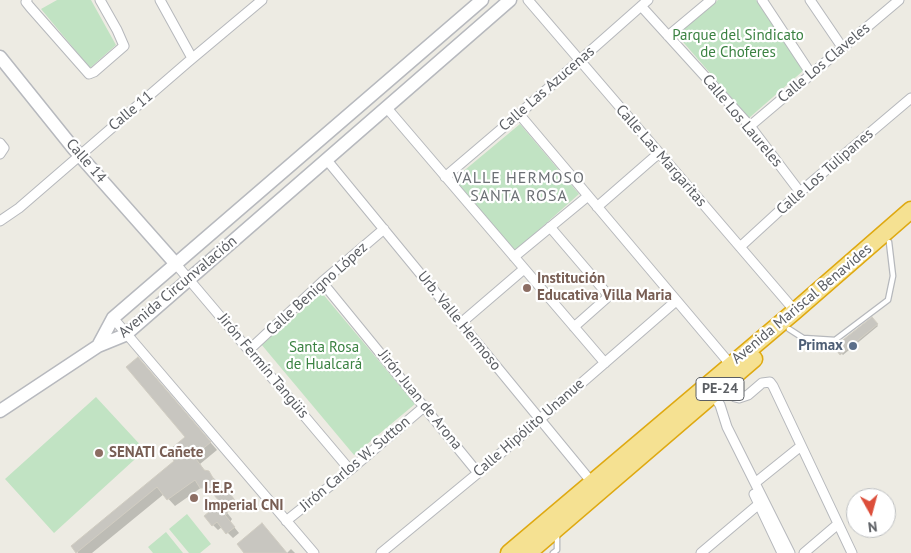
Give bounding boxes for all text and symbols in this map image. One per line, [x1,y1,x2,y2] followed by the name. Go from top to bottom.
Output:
[774,19,874,107] street label: Calle Los Claveles
[672,27,804,62] park label: Parque del Sindicato de Choferes
[496,43,598,135] street label: Calle Las Azucenas
[698,71,786,171] street label: Calle Los Laureles
[105,87,157,135] street label: Calle 11
[612,101,710,211] street label: Calle Las Margaritas
[773,125,877,219] street label: Calle Los Tulipanes
[62,135,110,187] street label: Calle 14
[451,168,587,206] district label: VALLE HERMOSO SANTA ROSA
[115,232,241,342] street label: Avenida Circunvalación
[263,239,371,339] street label: Calle Benigno López
[728,240,876,368] street label: Avenida Mariscal Benavides
[413,268,505,374] street label: Urb. Valle Hermoso
[537,270,672,305] place label: Institución Educativa Villa Maria
[521,282,533,294] marker: Institución Educativa Villa Maria
[214,310,312,422] street label: Jirón Fermín Tangüis
[798,337,843,355] place label: Primax
[286,339,362,374] park label: Santa Rosa de Hualcará
[847,340,859,352] marker: Primax
[374,347,466,453] street label: Jirón Juan de Arona
[470,375,588,481] street label: Calle Hipólito Unanue
[696,378,744,400] road number: PE-24
[296,413,414,515] street label: Jirón Carlos W. Sutton
[109,444,203,462] place label: SENATI Cañete
[93,447,105,459] marker: SENATI Cañete
[204,480,284,515] place label: I.E.P. Imperial CNI
[846,488,896,538] north arrow
[188,492,200,504] marker: I.E.P. Imperial CNI
[867,517,878,536] text: N

